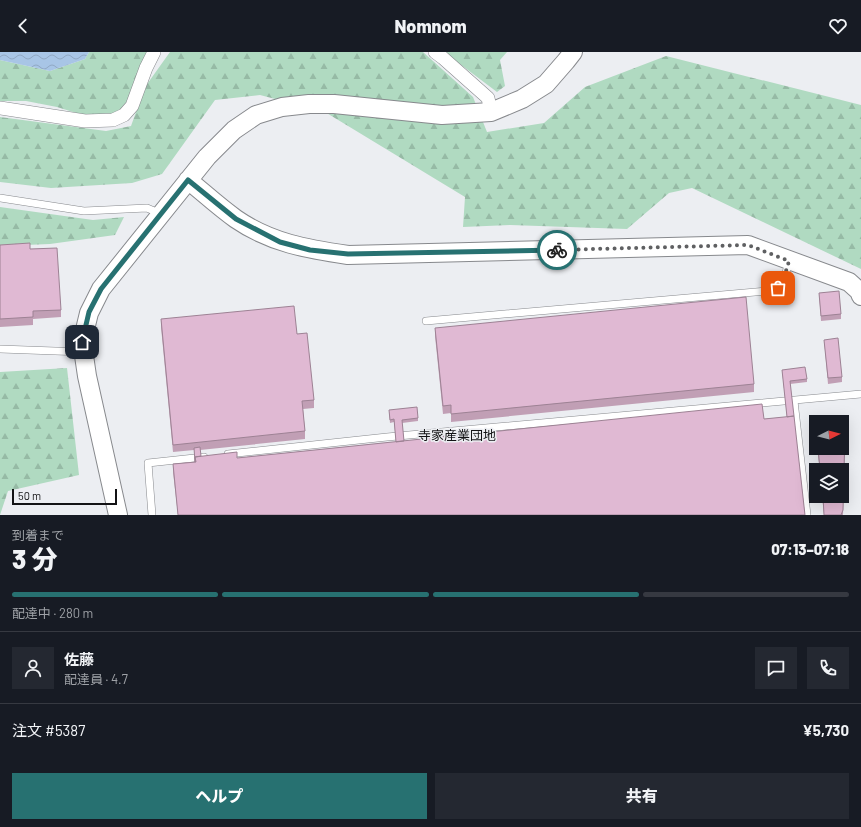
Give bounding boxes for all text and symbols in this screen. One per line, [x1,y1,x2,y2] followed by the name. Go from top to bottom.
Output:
[12,15,34,37] icon: back
[394,15,467,37] text: Nomnom
[827,15,849,37] icon: heart
[537,230,577,270] courier
[546,239,568,261] icon: bike
[761,271,795,305] pin
[767,277,789,299] icon: bag
[65,325,99,359] pin
[71,331,93,353] icon: home
[809,415,849,455] north arrow
[809,415,849,503] map controls
[418,427,496,443] district label: 寺家産業団地
[809,463,849,503] button: layers
[12,487,117,506] scale bar
[18,489,41,502] text: 50 m
[12,527,64,543] text: 到着まで
[771,540,849,558] text: 07:13–07:18
[12,543,57,574] text: 3 分
[12,605,93,621] text: 配達中 · 280 m
[12,647,54,689] button: person
[755,647,797,689] button: chat
[807,647,849,689] button: phone
[64,650,94,668] text: 佐藤
[64,671,128,687] text: 配達員 · 4.7
[12,721,85,739] text: 注文 #5387
[803,721,849,739] text: ¥5,730
[12,773,427,819] button: ヘルプ
[435,773,849,819] button: 共有

